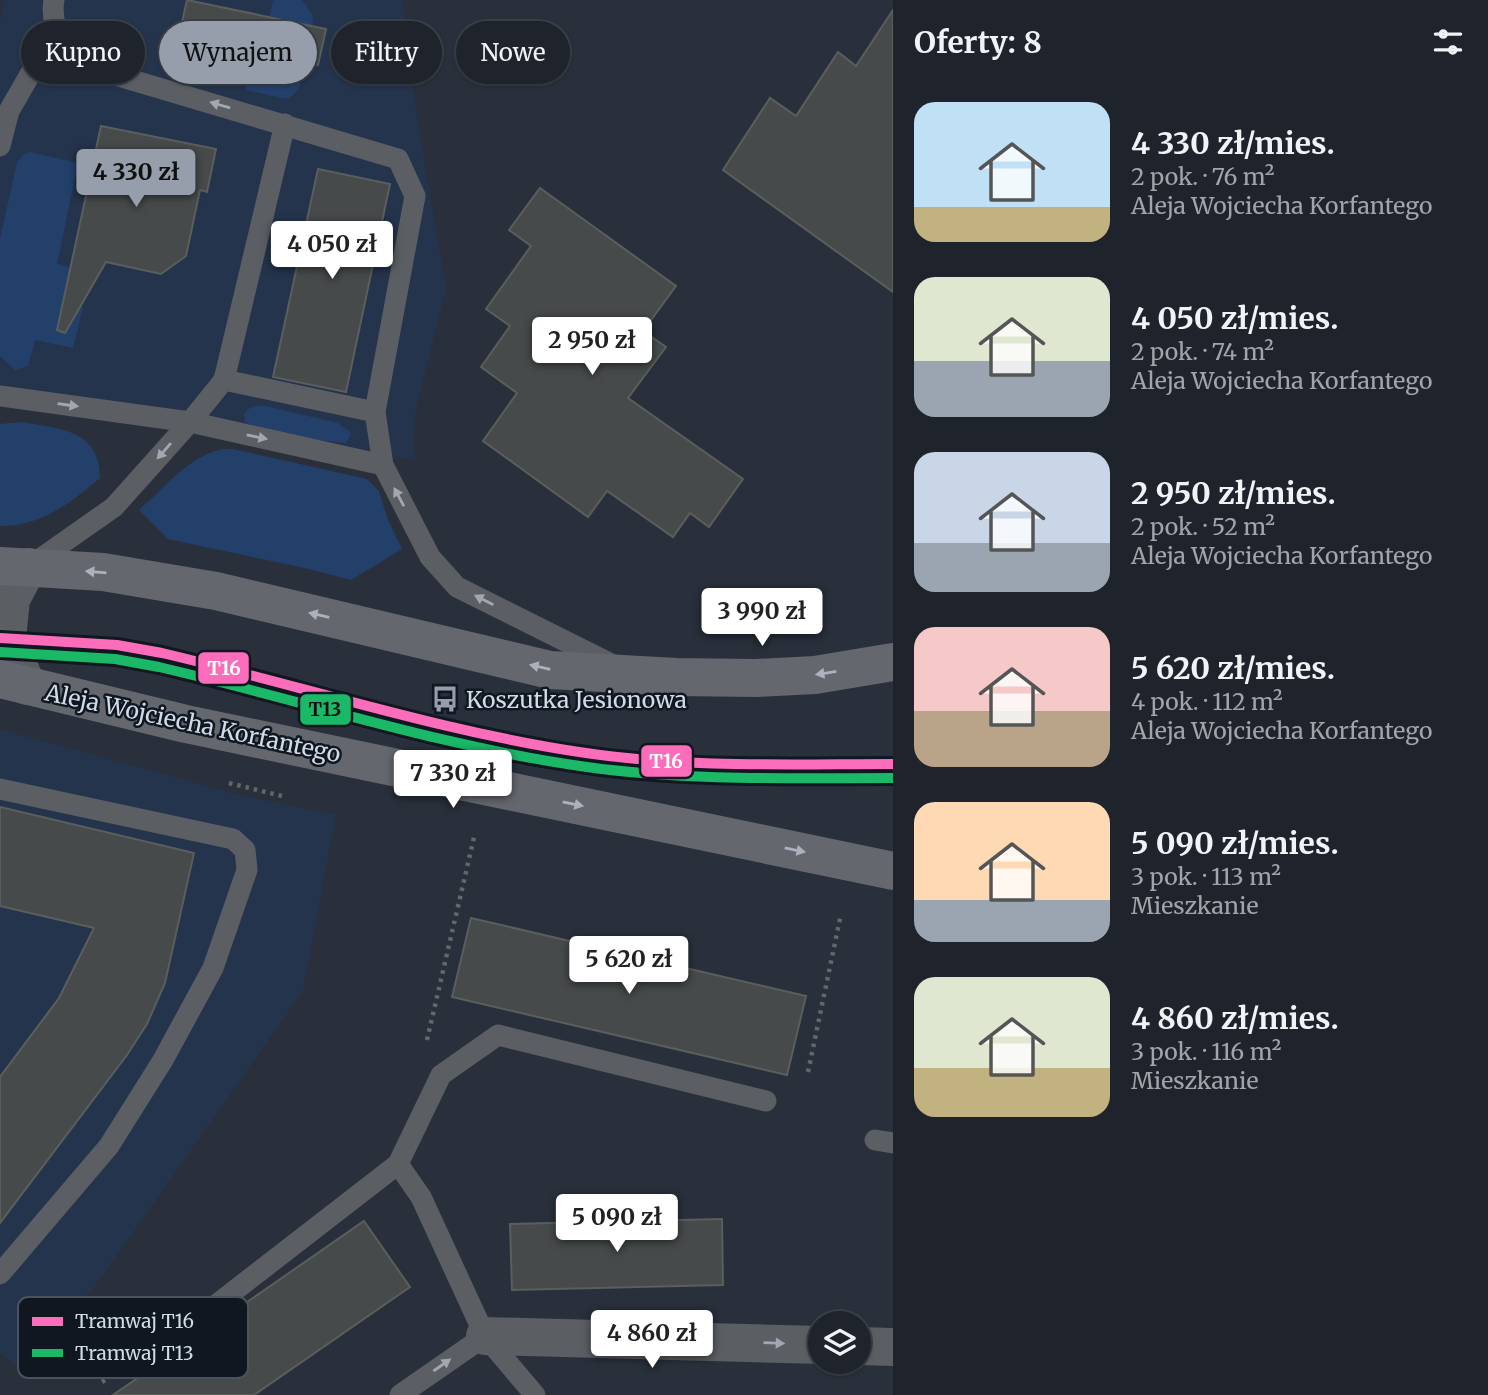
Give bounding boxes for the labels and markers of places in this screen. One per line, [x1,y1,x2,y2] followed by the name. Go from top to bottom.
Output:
[64,150,208,209] pin: 4 330 zł
[260,222,404,281] pin: 4 050 zł
[520,318,664,377] pin: 2 950 zł
[690,588,834,648] pin: 3 990 zł
[430,684,460,714] bus stop icon: Koszutka Jesionowa
[466,685,687,714] place label: Koszutka Jesionowa
[381,750,525,810] pin: 7 330 zł
[557,936,701,996] pin: 5 620 zł
[545,1194,689,1254] pin: 5 090 zł
[580,1310,724,1370] pin: 4 860 zł

